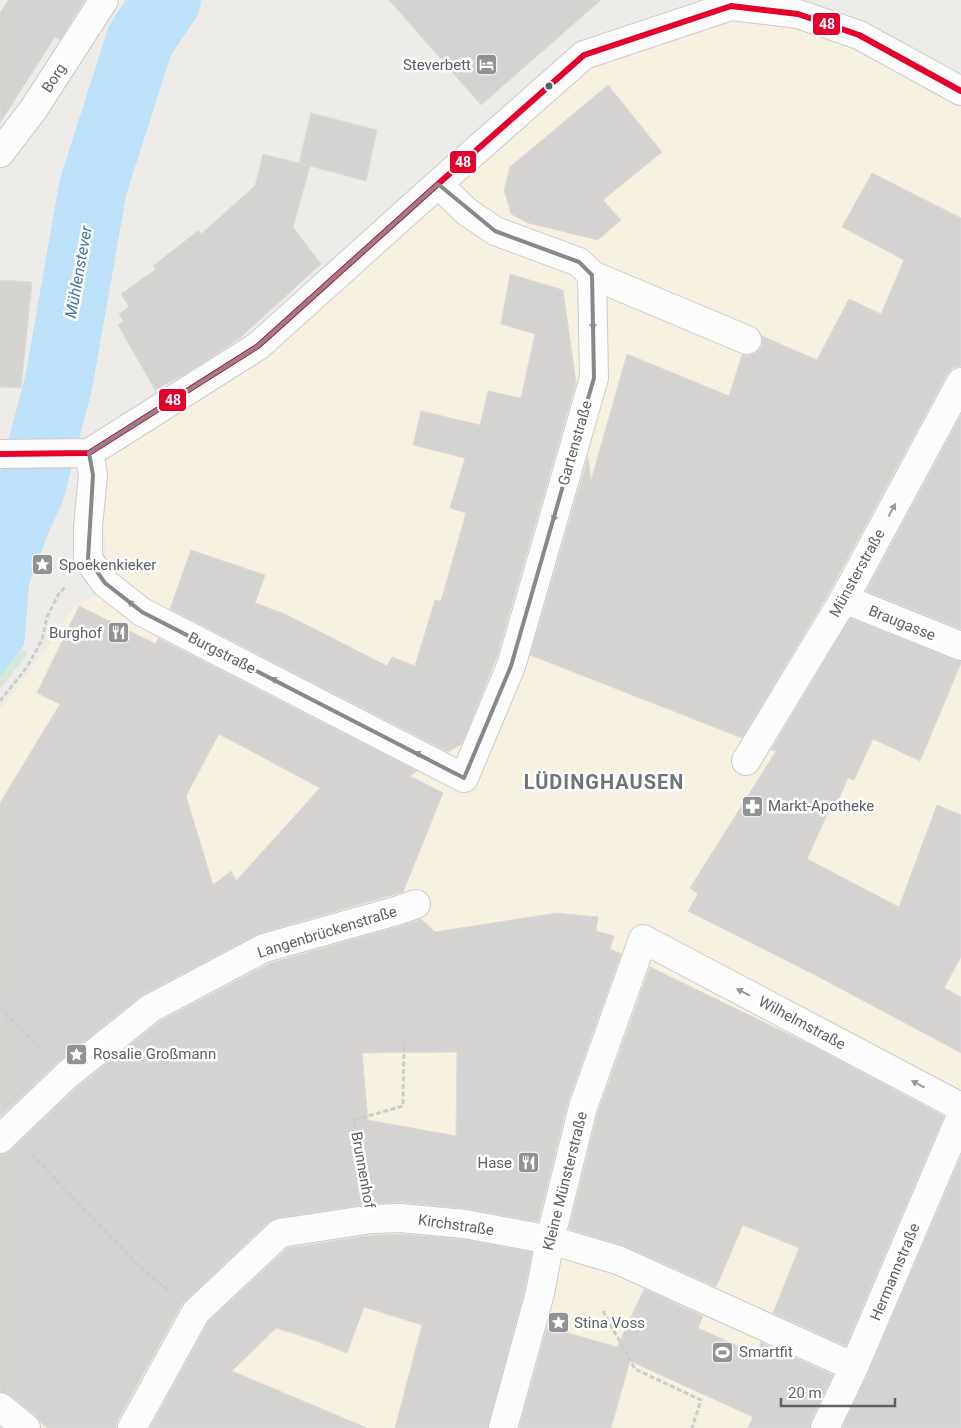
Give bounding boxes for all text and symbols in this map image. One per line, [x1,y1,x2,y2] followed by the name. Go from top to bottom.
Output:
[812,12,841,36] line badge: 48
[819,16,835,32] text: 48
[475,53,499,77] hotel icon: Steverbett
[403,56,471,74] place label: Steverbett
[38,60,70,96] street label: Borg
[544,81,554,91] unlabelled marker
[449,150,477,174] line badge: 48
[455,154,471,170] text: 48
[61,224,96,320] water label: Mühlenstever
[589,316,597,332] one-way arrow
[158,388,187,412] line badge: 48
[165,392,181,408] text: 48
[554,398,596,488] street label: Gartenstraße
[888,503,896,518] one-way arrow
[550,508,558,523] one-way arrow
[825,526,889,620] street label: Münsterstraße
[31,553,55,577] place icon: Spoekenkieker
[59,556,156,574] place label: Spoekenkieker
[126,600,140,610] one-way arrow
[866,601,938,645] street label: Braugasse
[106,621,130,645] restaurant icon: Burghof
[49,624,103,642] place label: Burghof
[185,628,259,678] street label: Burgstraße
[269,677,284,685] one-way arrow
[414,751,428,759] one-way arrow
[524,770,684,794] district label: LÜDINGHAUSEN
[740,794,764,818] pharmacy icon: Markt-Apotheke
[768,797,874,815] place label: Markt-Apotheke
[255,902,399,962] street label: Langenbrückenstraße
[736,988,750,996] one-way arrow
[755,992,849,1054] street label: Wilhelmstraße
[65,1042,89,1066] place icon: Rosalie Großmann
[93,1045,216,1063] place label: Rosalie Großmann
[911,1080,925,1088] one-way arrow
[539,1110,591,1252] street label: Kleine Münsterstraße
[347,1130,379,1211] street label: Brunnenhof
[516,1151,540,1175] restaurant icon: Hase
[477,1154,512,1172] place label: Hase
[417,1211,495,1239] street label: Kirchstraße
[866,1221,924,1323] street label: Hermannstraße
[546,1311,570,1335] place icon: Stina Voss
[574,1314,645,1332] place label: Stina Voss
[711,1340,735,1364] sports icon: Smartfit
[739,1343,793,1361] place label: Smartfit
[781,1376,895,1408] scale bar
[788,1384,822,1402] text: 20 m

